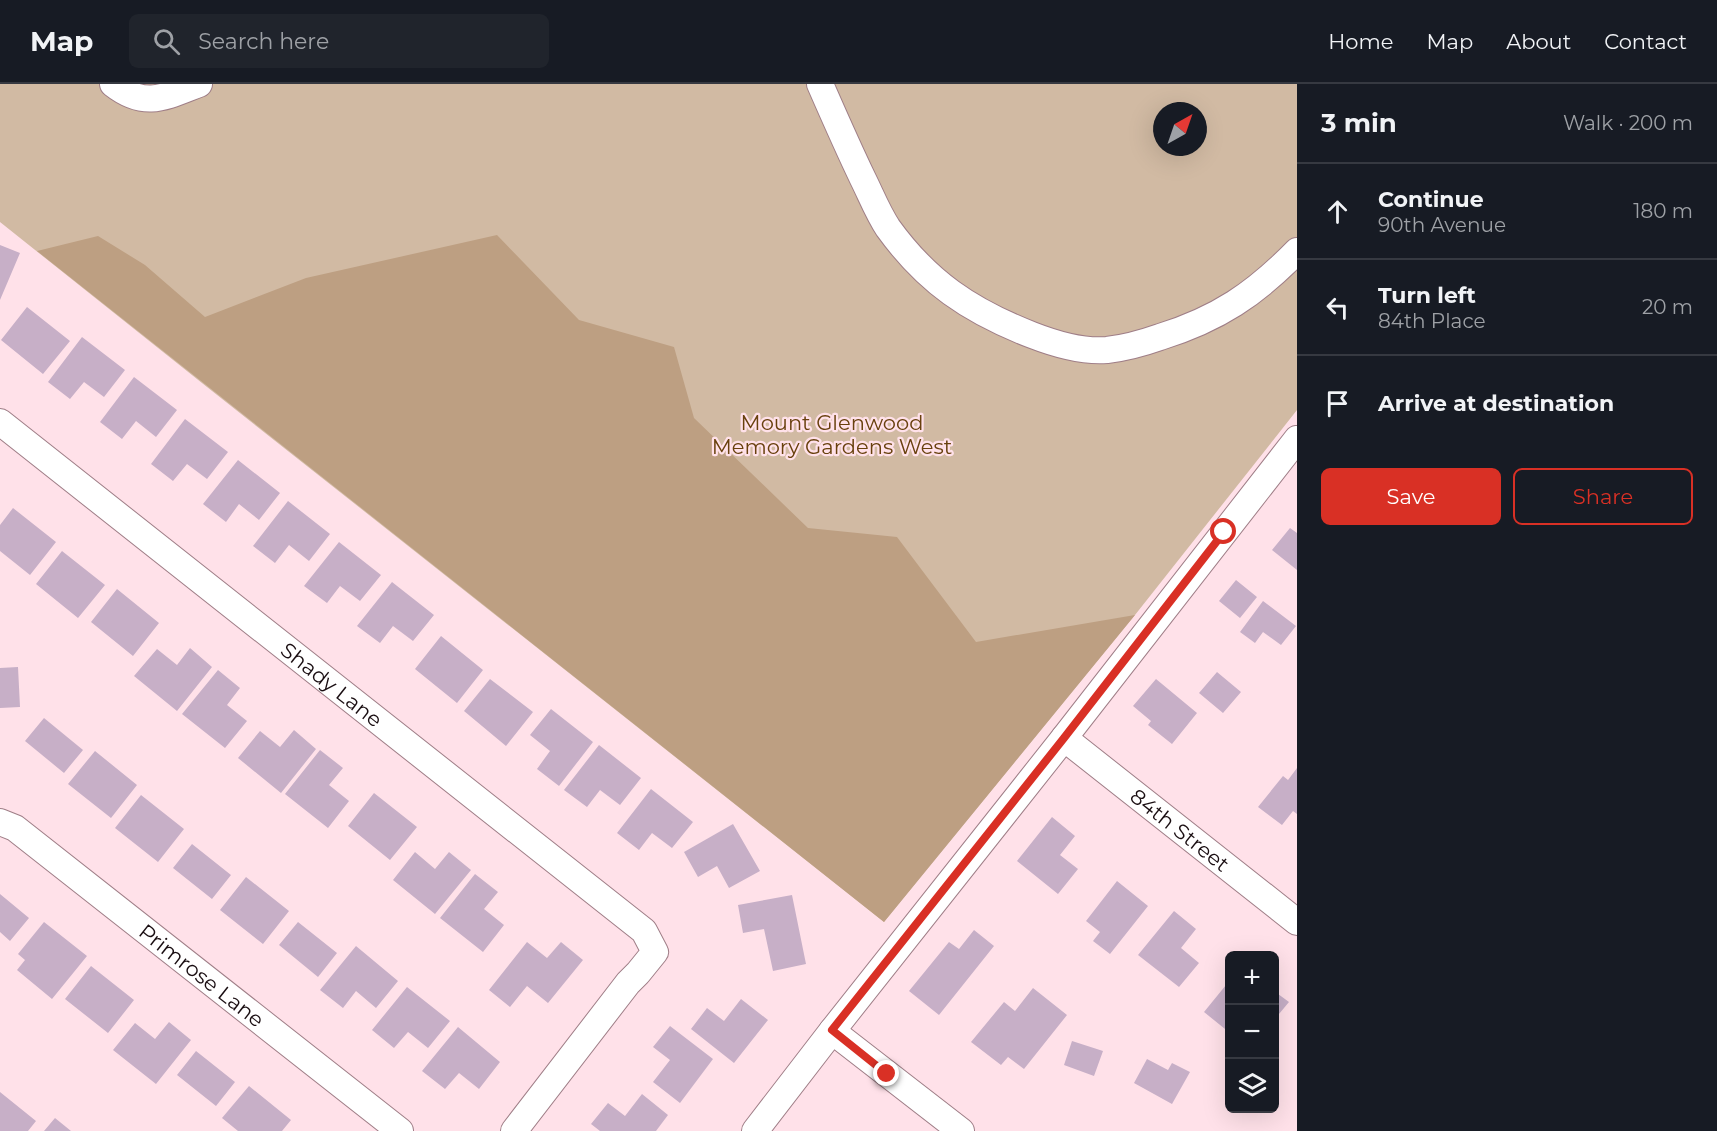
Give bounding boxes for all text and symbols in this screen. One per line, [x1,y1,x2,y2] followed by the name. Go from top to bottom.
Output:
[129,14,549,68] search box
[30,24,93,58] text: Map
[150,25,183,58] icon: search
[198,28,329,55] text: Search here
[1328,29,1393,54] text: Home
[1426,29,1473,54] text: Map
[1506,29,1571,54] text: About
[1604,29,1687,54] text: Contact
[1153,102,1207,156] north arrow
[1321,107,1397,139] text: 3 min
[1563,111,1693,135] text: Walk · 200 m
[1378,186,1484,213] text: Continue
[1321,195,1354,228] icon: ahead
[1633,199,1693,223] text: 180 m
[1378,213,1506,237] text: 90th Avenue
[1378,282,1476,309] text: Turn left
[1321,291,1354,324] icon: left
[1642,295,1693,319] text: 20 m
[1378,309,1486,333] text: 84th Place
[1321,387,1354,420] icon: arrive
[1378,390,1614,417] text: Arrive at destination
[712,410,952,459] park label: Mount Glenwood Memory Gardens West
[1321,468,1501,525] button: Save
[1513,468,1693,525] button: Share
[1210,518,1236,544] route start
[276,637,388,732] street label: Shady Lane
[1126,783,1235,876] street label: 84th Street
[134,918,269,1032] street label: Primrose Lane
[1225,951,1279,1113] map controls
[1225,951,1279,1005] button: +
[1225,1005,1279,1059] button: −
[1225,1059,1279,1113] button: layers
[873,1060,899,1086] route end

